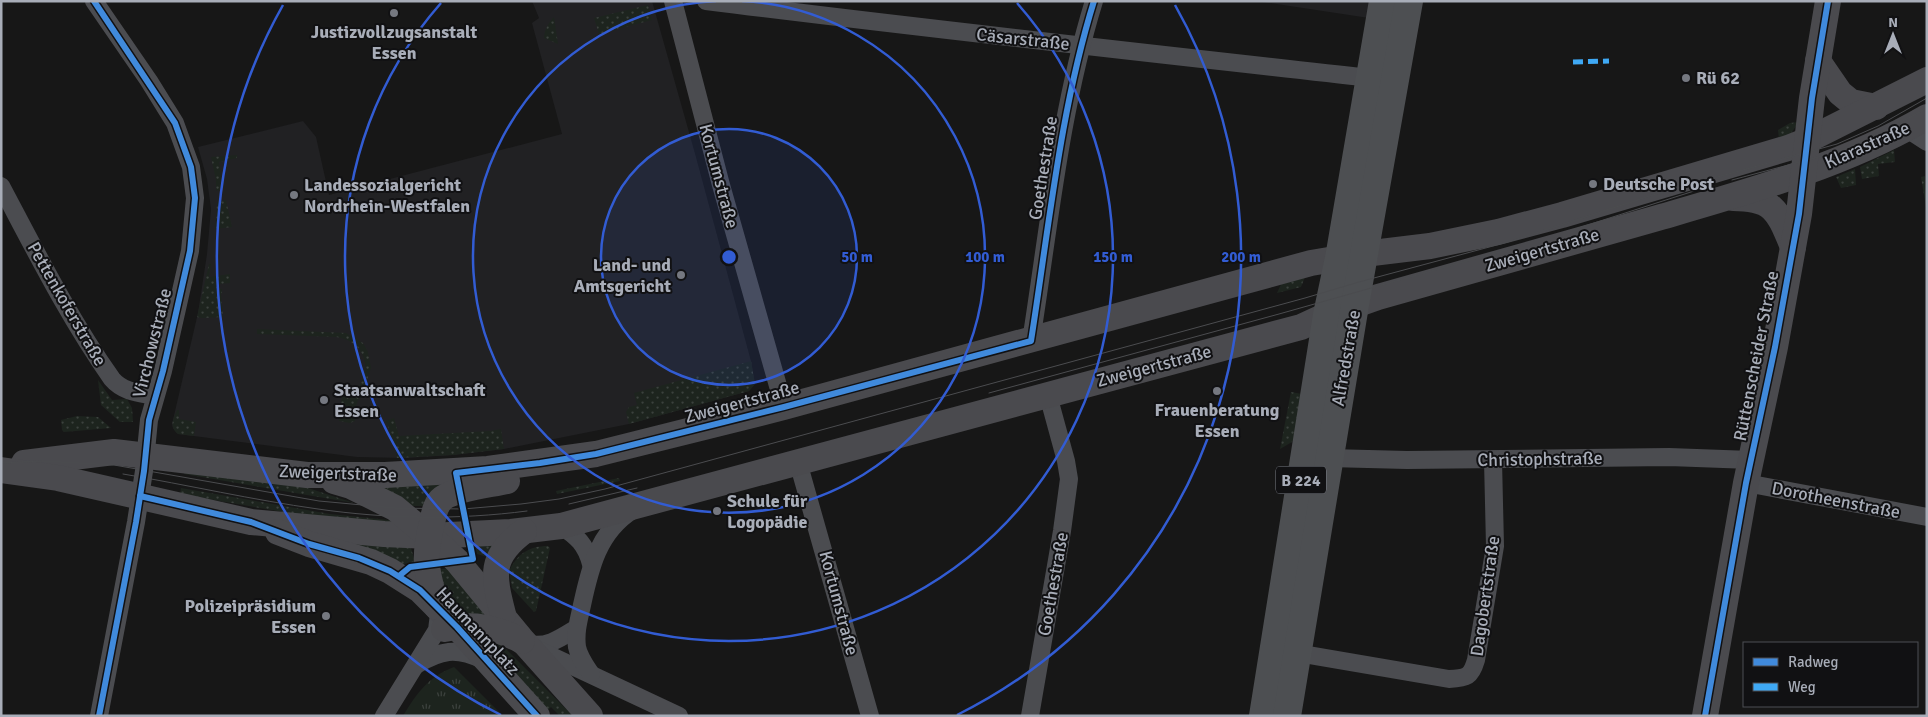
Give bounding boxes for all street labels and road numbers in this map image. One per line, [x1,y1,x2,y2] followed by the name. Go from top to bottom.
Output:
[975,23,1071,55] street label: Cäsarstraße
[1024,114,1062,222] street label: Goethestraße
[1821,116,1913,174] street label: Klarastraße
[694,121,744,231] street label: Kortumstraße
[1482,223,1602,277] street label: Zweigertstraße
[23,238,111,370] street label: Pettenkoferstraße
[1729,269,1783,443] street label: Rüttenscheider Straße
[128,286,176,400] street label: Virchowstraße
[1327,308,1365,408] street label: Alfredstraße
[1094,340,1214,392] street label: Zweigertstraße
[682,376,802,428] street label: Zweigertstraße
[1477,447,1603,471] street label: Christophstraße
[279,460,397,486] street label: Zweigertstraße
[1276,466,1326,494] road number: B 224
[1770,477,1902,523] street label: Dorotheenstraße
[1033,530,1073,638] street label: Goethestraße
[1466,534,1504,658] street label: Dagobertstraße
[814,548,864,658] street label: Kortumstraße
[432,582,524,680] street label: Haumannplatz

